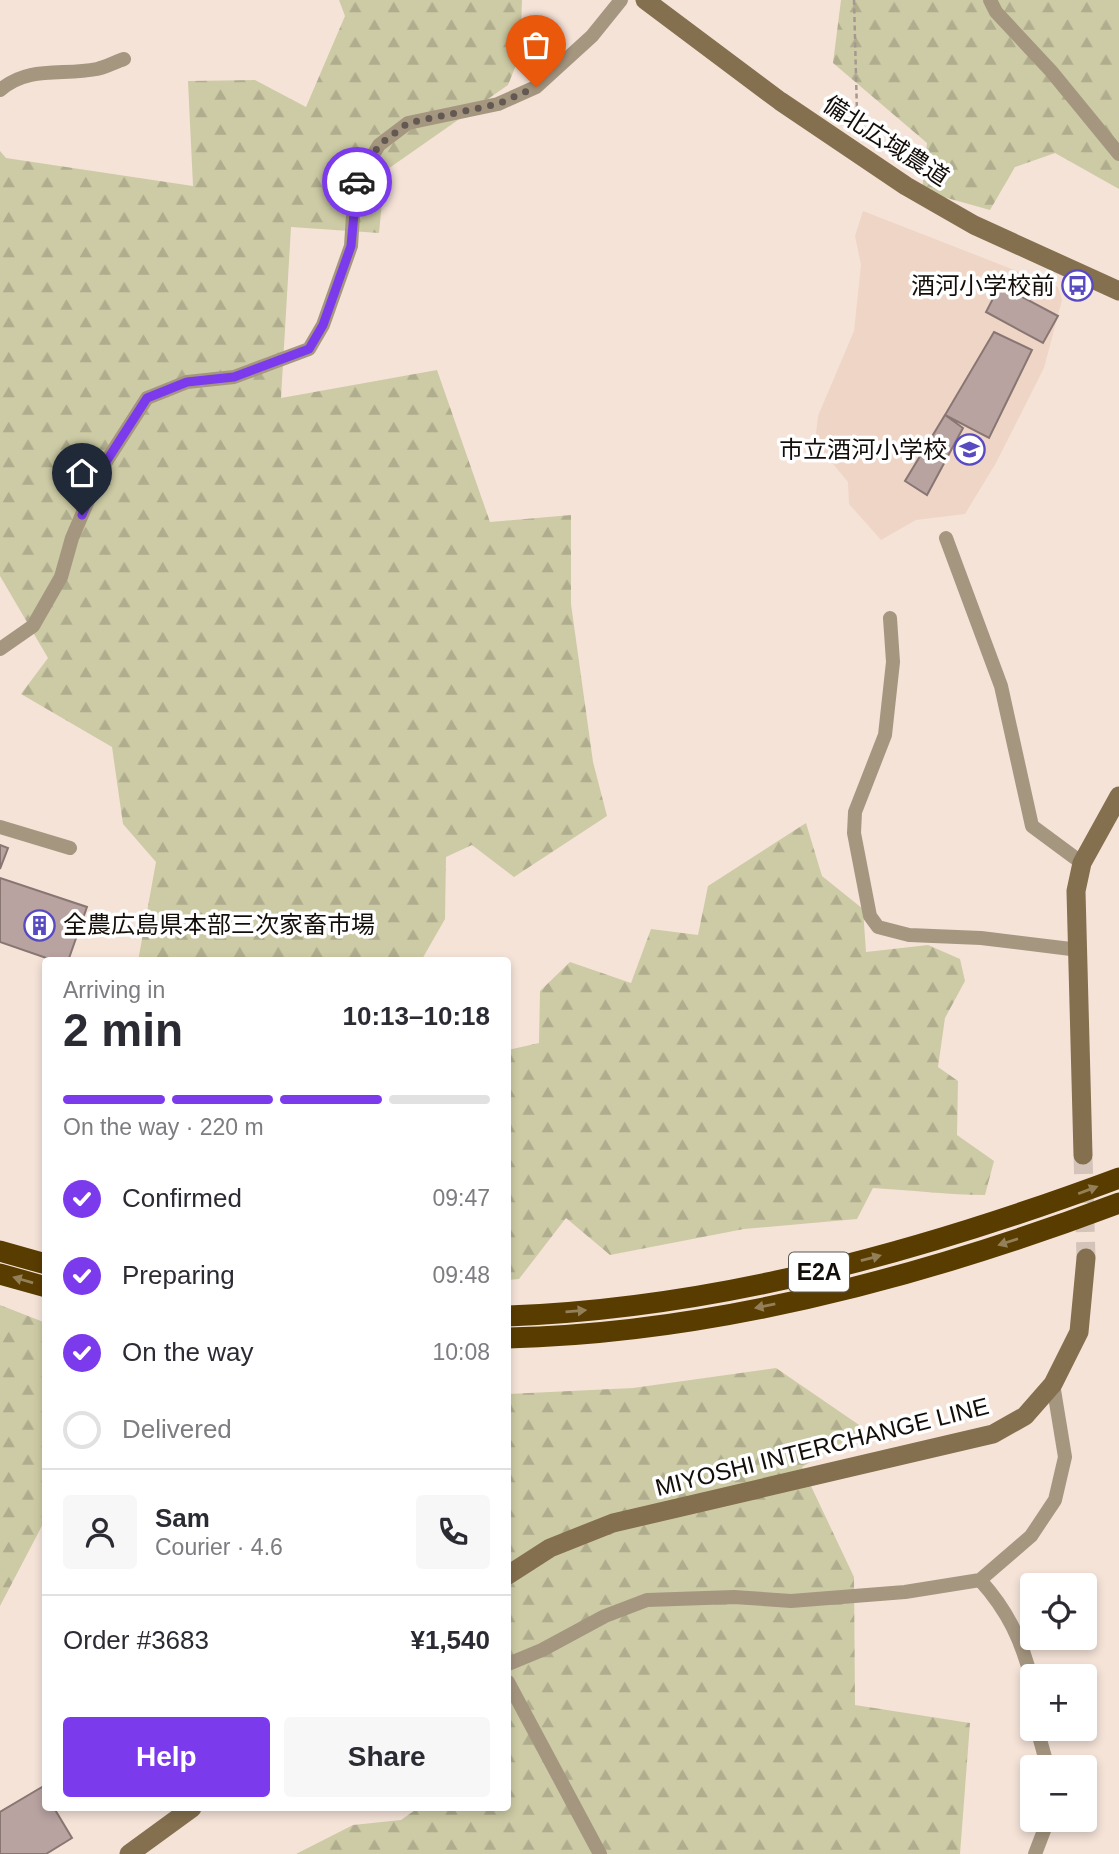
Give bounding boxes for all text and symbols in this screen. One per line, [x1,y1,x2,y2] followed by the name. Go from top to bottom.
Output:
[506,15,566,87] pin
[517,26,555,64] icon: bag
[819,90,954,191] street label: 備北広域農道
[322,147,392,217] courier
[338,163,376,201] icon: car
[1061,269,1095,303] bus stop icon: 酒河小学校前
[911,272,1055,299] place label: 酒河小学校前
[953,433,987,467] school or university icon: 市立酒河小学校
[779,436,947,463] place label: 市立酒河小学校
[52,443,112,515] pin
[63,454,101,492] icon: home
[23,908,57,942] building icon: 全農広島県本部三次家畜市場
[63,911,375,938] place label: 全農広島県本部三次家畜市場
[63,977,165,1003] text: Arriving in
[343,1001,490,1031] text: 10:13–10:18
[63,1004,183,1056] text: 2 min
[63,1114,264,1140] text: On the way · 220 m
[63,1180,101,1218] icon: check
[122,1183,242,1213] text: Confirmed
[1078,1184,1099,1195] one-way arrow
[432,1185,490,1211] text: 09:47
[998,1237,1019,1247] one-way arrow
[789,1252,849,1292] road number: E2A
[860,1252,882,1263] one-way arrow
[63,1257,101,1295] icon: check
[122,1260,235,1290] text: Preparing
[432,1262,490,1288] text: 09:48
[12,1275,33,1285] one-way arrow
[754,1300,776,1311] one-way arrow
[565,1305,587,1316] one-way arrow
[63,1334,101,1372] icon: check
[122,1337,254,1367] text: On the way
[432,1339,490,1365] text: 10:08
[652,1392,991,1501] street label: MIYOSHI INTERCHANGE LINE
[122,1414,232,1444] text: Delivered
[63,1495,137,1569] button: person
[416,1495,490,1569] button: phone
[155,1503,210,1533] text: Sam
[155,1534,283,1560] text: Courier · 4.6
[1020,1573,1097,1832] map controls
[1020,1573,1097,1650] button: locate
[63,1625,209,1655] text: Order #3683
[410,1625,490,1655] text: ¥1,540
[1020,1664,1097,1741] button: +
[63,1717,270,1797] button: Help
[284,1717,490,1797] button: Share
[1020,1755,1097,1832] button: −

